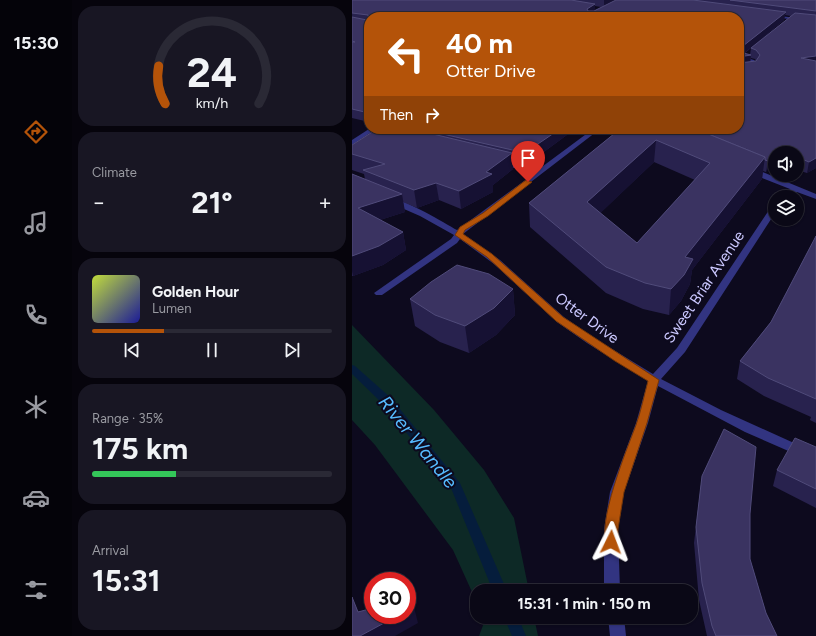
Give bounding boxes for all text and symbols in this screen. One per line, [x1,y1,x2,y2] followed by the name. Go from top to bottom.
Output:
[446,26,513,60] text: 40 m
[380,28,432,80] icon: left
[13,32,59,54] text: 15:30
[187,47,237,97] text: 24
[446,60,536,82] text: Otter Drive
[196,94,228,112] text: km/h
[421,104,443,126] icon: right
[380,106,413,124] text: Then
[22,118,50,146] icon: directions
[511,141,545,182] pin
[768,146,804,226] map controls
[768,146,804,182] button: sound
[517,147,539,169] icon: arrive
[92,165,137,180] text: Climate
[191,184,233,221] text: 21°
[92,189,106,216] text: −
[318,189,332,216] text: +
[768,190,804,226] button: layers
[22,209,50,237] icon: music
[660,227,748,347] street label: Sweet Briar Avenue
[152,283,239,301] text: Golden Hour
[552,289,622,347] street label: Otter Drive
[22,301,50,329] icon: phone
[152,301,191,316] text: Lumen
[121,339,143,361] icon: previous
[201,339,223,361] icon: pause
[281,339,303,361] icon: next
[374,391,463,493] water label: River Wandle
[22,393,50,421] icon: climate
[92,411,163,426] text: Range · 35%
[92,430,188,467] text: 175 km
[22,484,50,512] icon: car
[590,521,632,563] position arrow
[92,543,129,558] text: Arrival
[92,562,160,599] text: 15:31
[364,572,416,624] speed limit sign: 30
[22,576,50,604] icon: filters
[517,595,651,613] text: 15:31 · 1 min · 150 m

